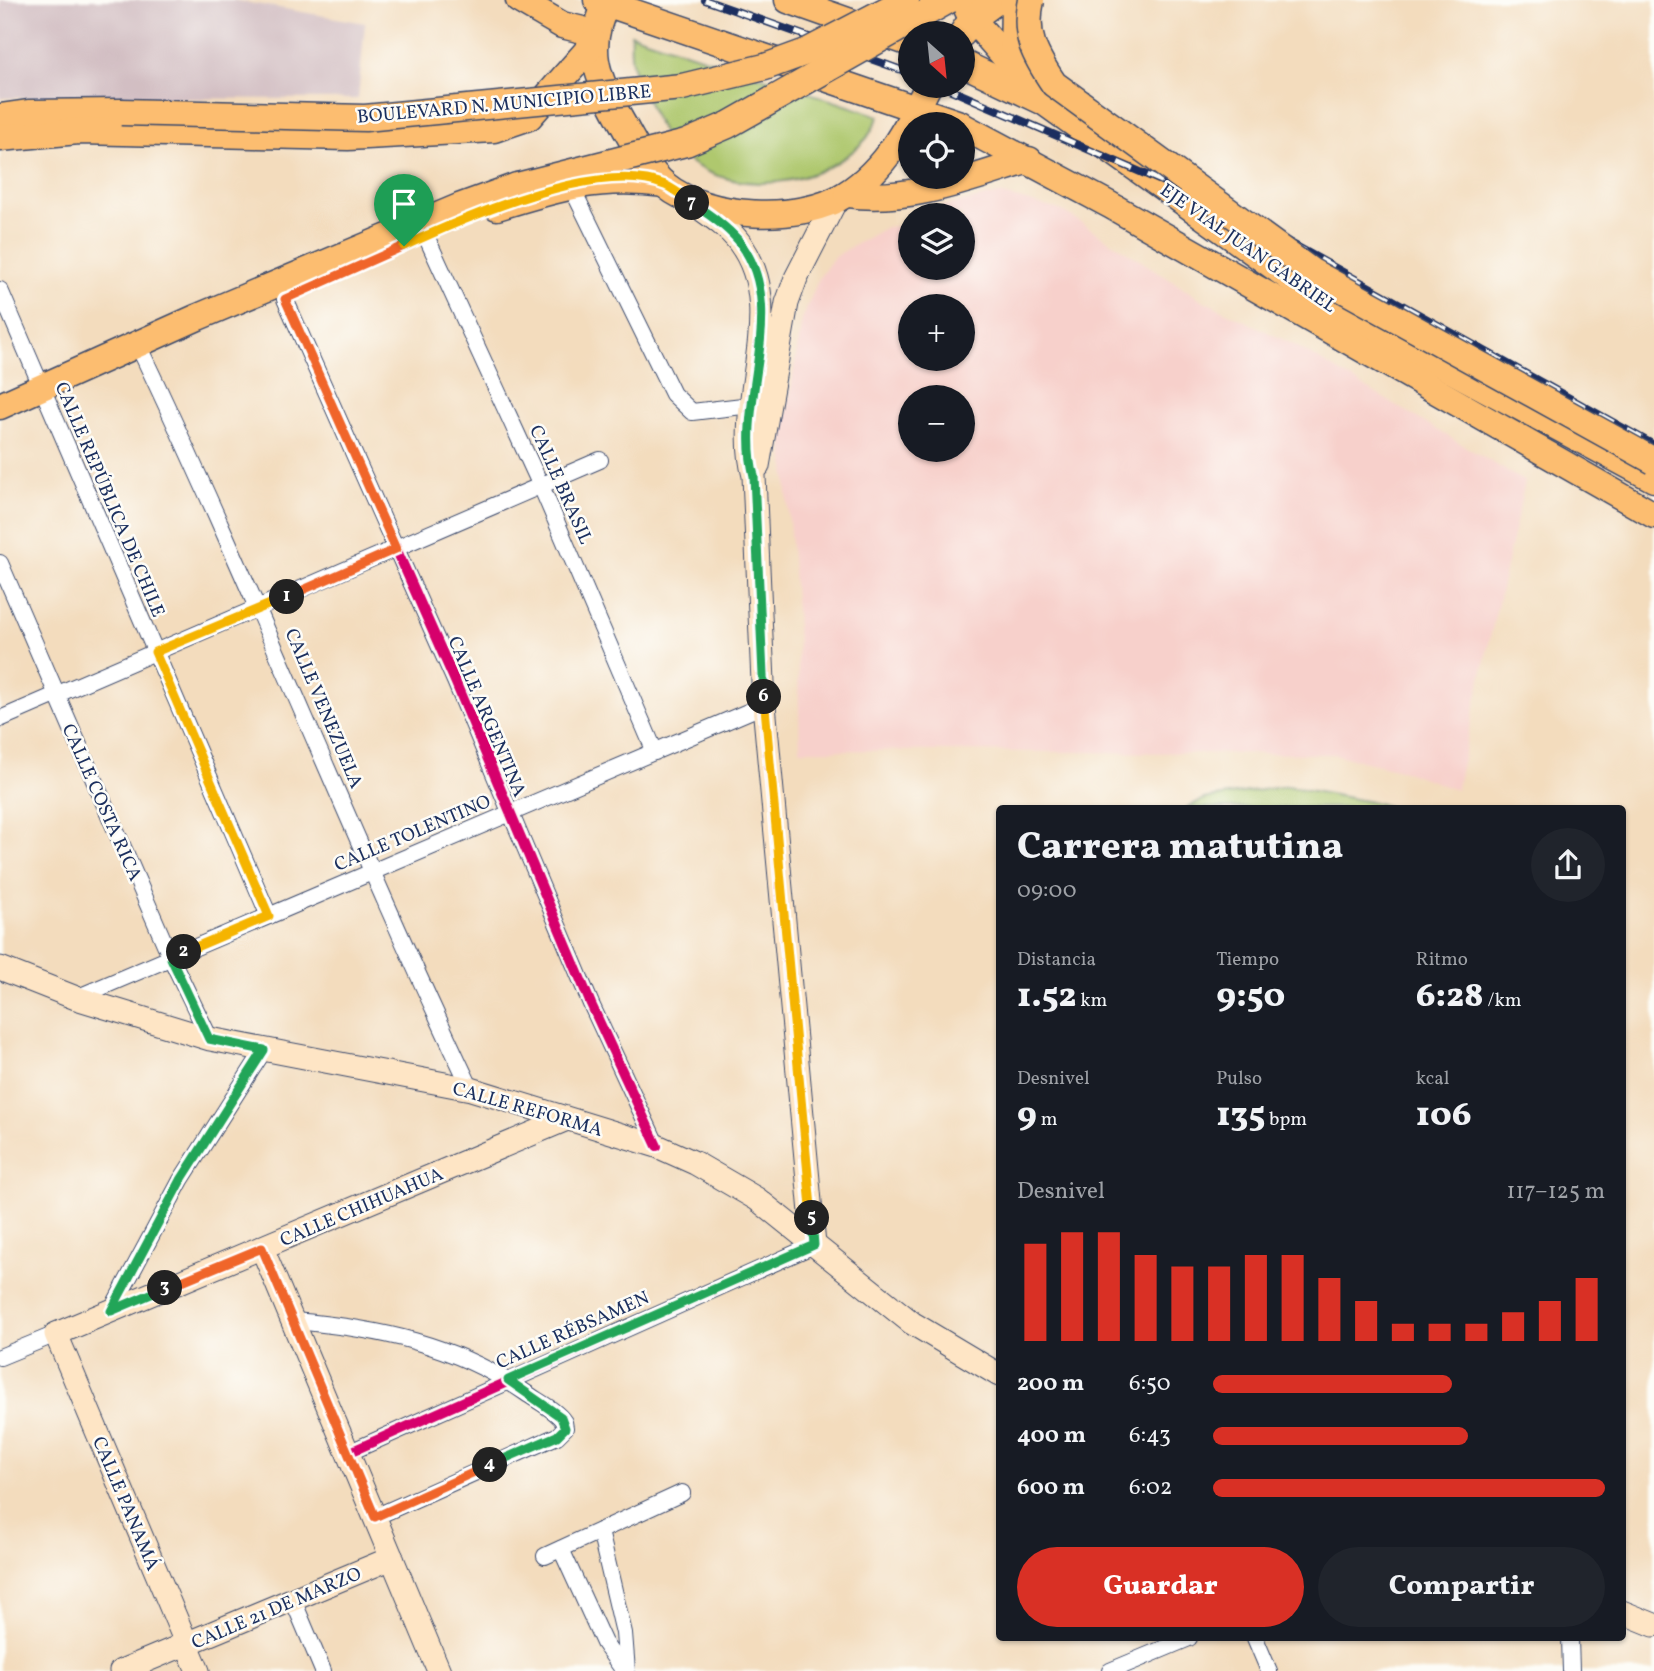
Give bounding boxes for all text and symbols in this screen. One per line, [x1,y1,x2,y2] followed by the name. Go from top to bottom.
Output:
[898,21,975,98] north arrow
[898,21,975,462] map controls
[356,79,652,131] street label: BOULEVARD N. MUNICIPIO LIBRE
[898,112,975,189] button: locate
[374,174,434,246] pin
[1154,178,1342,320] street label: EJE VIAL JUAN GABRIEL
[385,185,423,223] icon: arrive
[674,186,710,220] pin: 7
[687,189,696,215] text: 7
[898,203,975,280] button: layers
[898,294,975,371] button: +
[48,378,171,621] street label: CALLE REPÚBLICA DE CHILE
[898,385,975,462] button: −
[522,421,598,549] street label: CALLE BRASIL
[270,580,304,614] pin: 1
[283,583,290,609] text: 1
[278,625,369,793] street label: CALLE VENEZUELA
[441,632,532,801] street label: CALLE ARGENTINA
[746,680,782,714] pin: 6
[758,683,769,709] text: 6
[55,720,148,886] street label: CALLE COSTA RICA
[331,789,495,879] street label: CALLE TOLENTINO
[1017,822,1343,875] text: Carrera matutina
[1531,828,1605,902] button: share
[1017,875,1077,907] text: 09:00
[166,934,202,970] pin: 2
[179,938,188,964] text: 2
[1017,947,1096,973] text: Distancia
[1216,947,1279,973] text: Tiempo
[1416,947,1468,973] text: Ritmo
[1017,973,1076,1021] text: 1.52
[1216,973,1285,1021] text: 9:50
[1416,973,1484,1021] text: 6:28
[1076,988,1107,1014] text: km
[1484,988,1522,1014] text: /km
[1017,1066,1090,1092] text: Desnivel
[1216,1066,1262,1092] text: Pulso
[1416,1066,1449,1092] text: kcal
[449,1076,605,1144] street label: CALLE REFORMA
[1017,1092,1037,1140] text: 9
[1216,1092,1265,1140] text: 135
[1416,1092,1472,1140] text: 106
[1037,1107,1057,1133] text: m
[1265,1107,1307,1133] text: bpm
[276,1162,447,1254] street label: CALLE CHIHUAHUA
[1017,1176,1105,1208] text: Desnivel
[1507,1176,1605,1208] text: 117–125 m
[794,1200,830,1236] pin: 5
[807,1204,816,1230] text: 5
[148,1270,182,1306] pin: 3
[160,1274,169,1300] text: 3
[492,1285,654,1376] street label: CALLE RÉBSAMEN
[1017,1368,1084,1400] text: 200 m
[1129,1368,1171,1400] text: 6:50
[1017,1420,1086,1452] text: 400 m
[1129,1420,1171,1452] text: 6:43
[85,1433,165,1575] street label: CALLE PANAMÁ
[472,1448,508,1482] pin: 4
[484,1451,495,1477] text: 4
[1017,1472,1085,1504] text: 600 m
[1129,1472,1172,1504] text: 6:02
[1017,1547,1304,1627] button: Guardar
[1318,1547,1605,1627] button: Compartir
[188,1561,366,1656] street label: CALLE 21 DE MARZO

